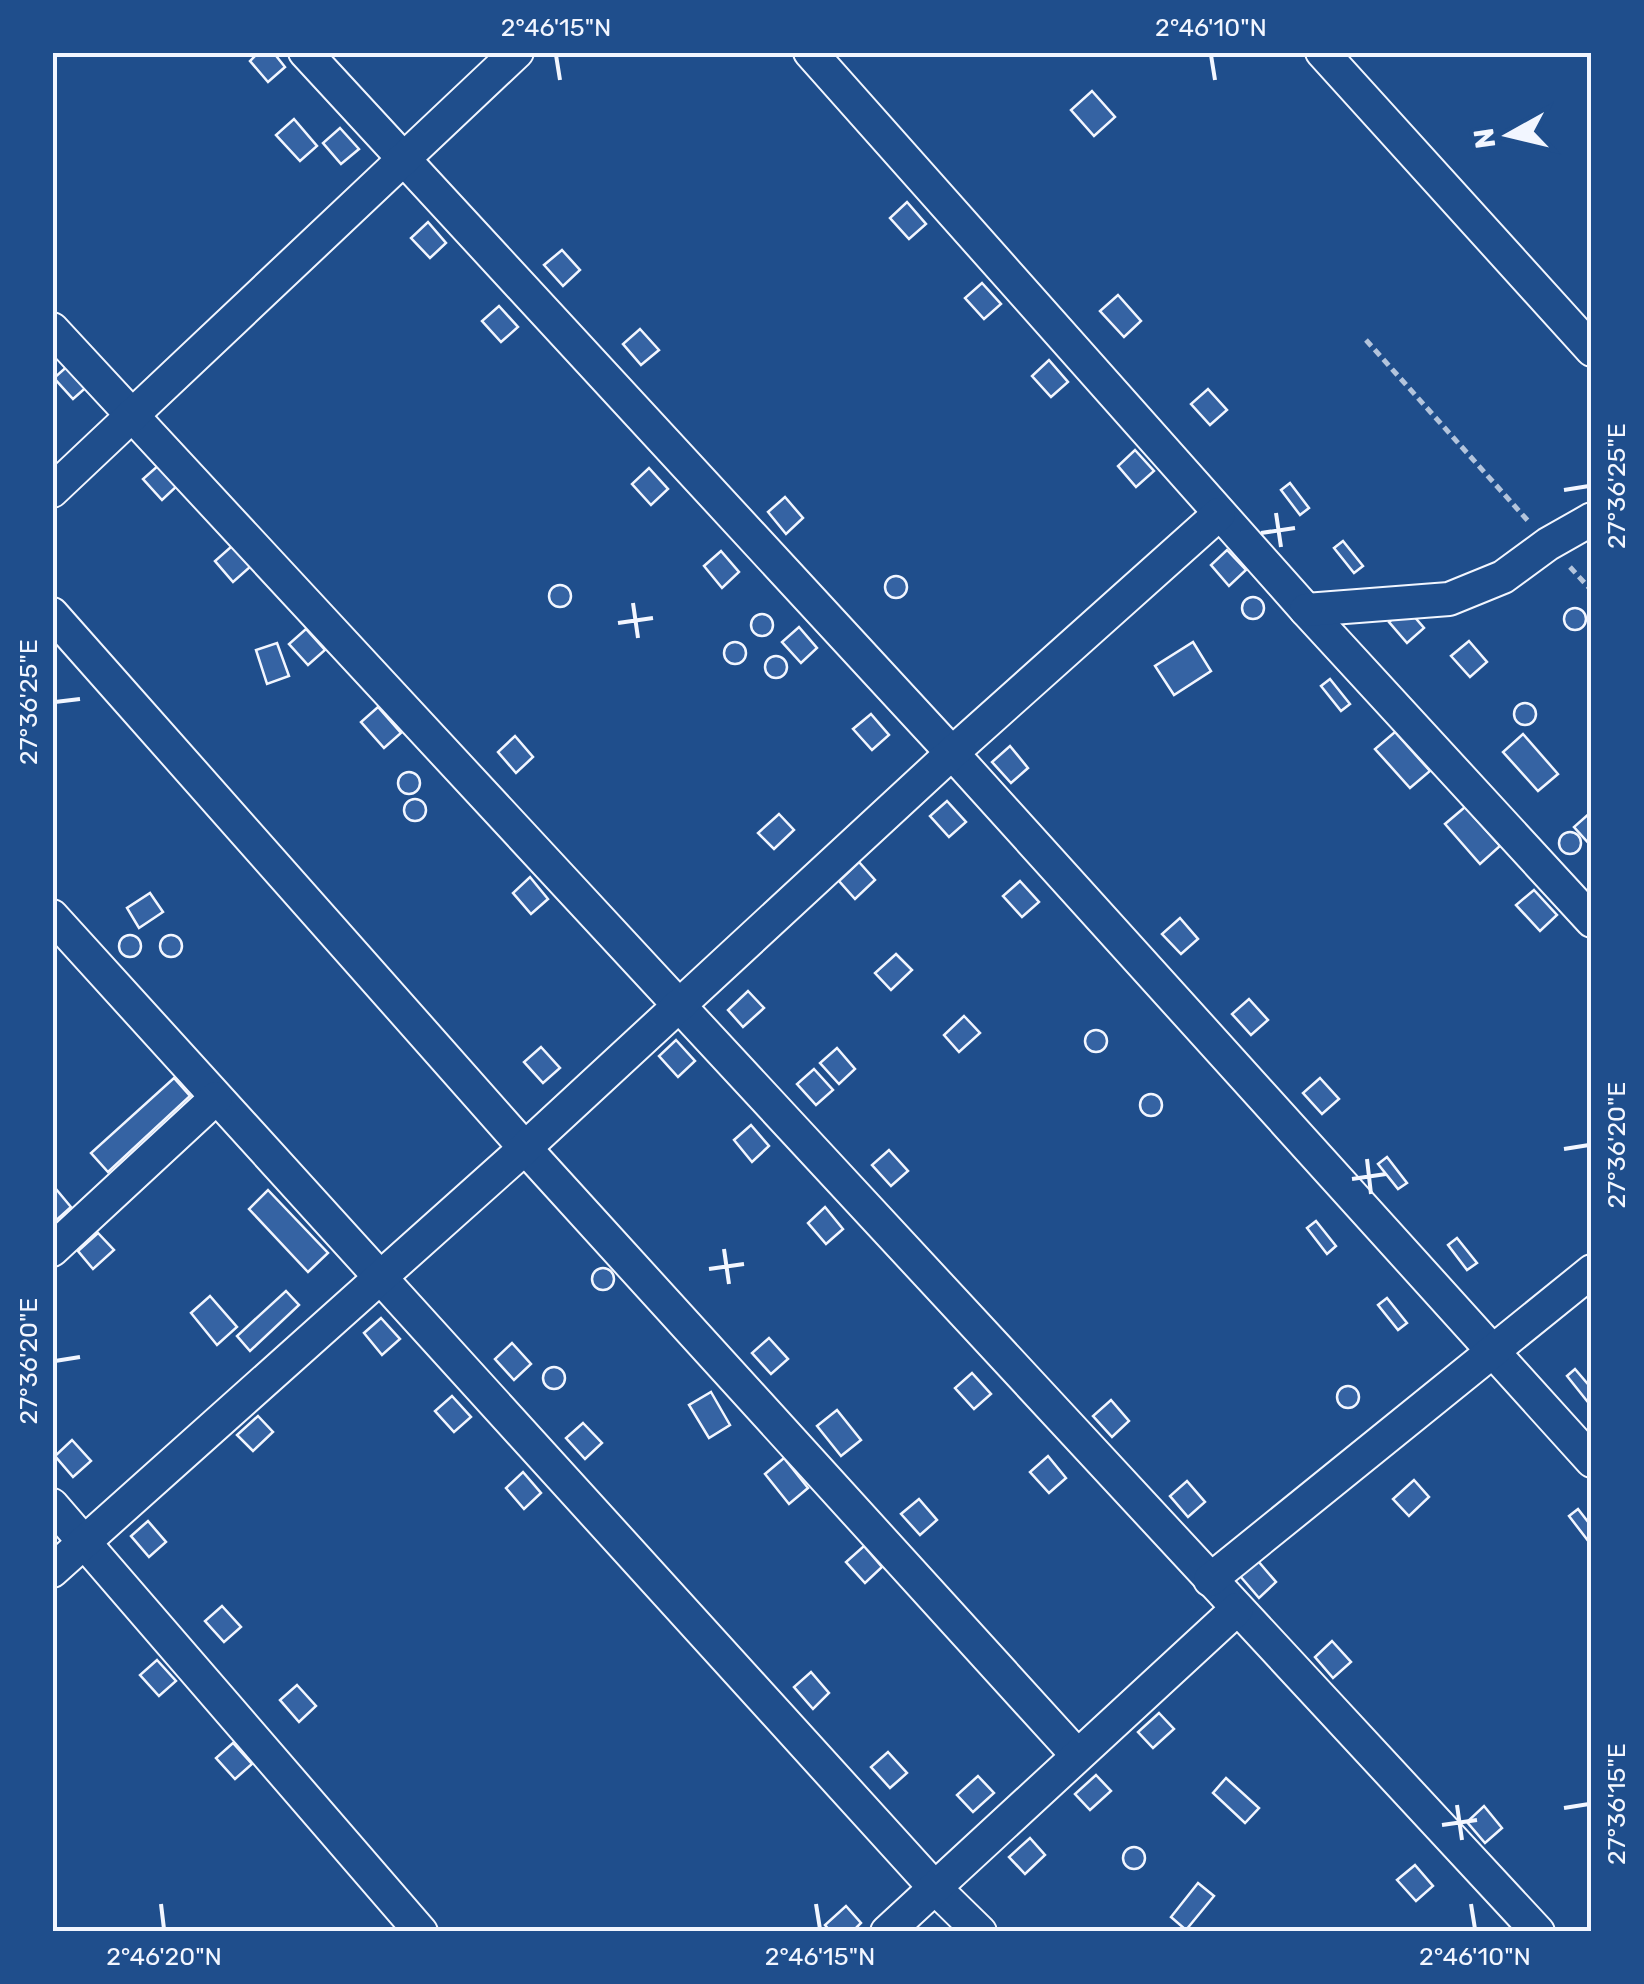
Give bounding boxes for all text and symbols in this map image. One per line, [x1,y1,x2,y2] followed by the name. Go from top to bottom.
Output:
[501,13,611,42] text: 2°46'15"N
[1155,13,1267,42] text: 2°46'10"N
[1459,85,1559,185] north arrow
[1467,126,1502,151] text: N
[1602,423,1631,549] text: 27°36'25"E
[14,639,43,765] text: 27°36'25"E
[1602,1082,1631,1208] text: 27°36'20"E
[14,1298,43,1424] text: 27°36'20"E
[1602,1743,1631,1865] text: 27°36'15"E
[106,1942,222,1971] text: 2°46'20"N
[765,1942,875,1971] text: 2°46'15"N
[1419,1942,1531,1971] text: 2°46'10"N

